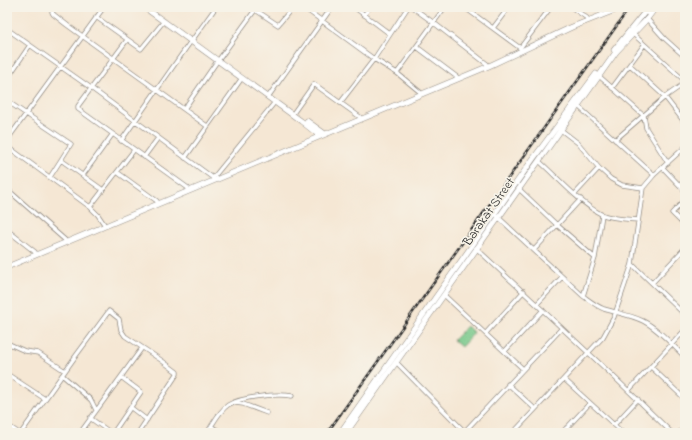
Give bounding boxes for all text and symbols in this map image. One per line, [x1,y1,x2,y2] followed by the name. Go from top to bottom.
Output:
[458,173,520,251] street label: Barakat Street

